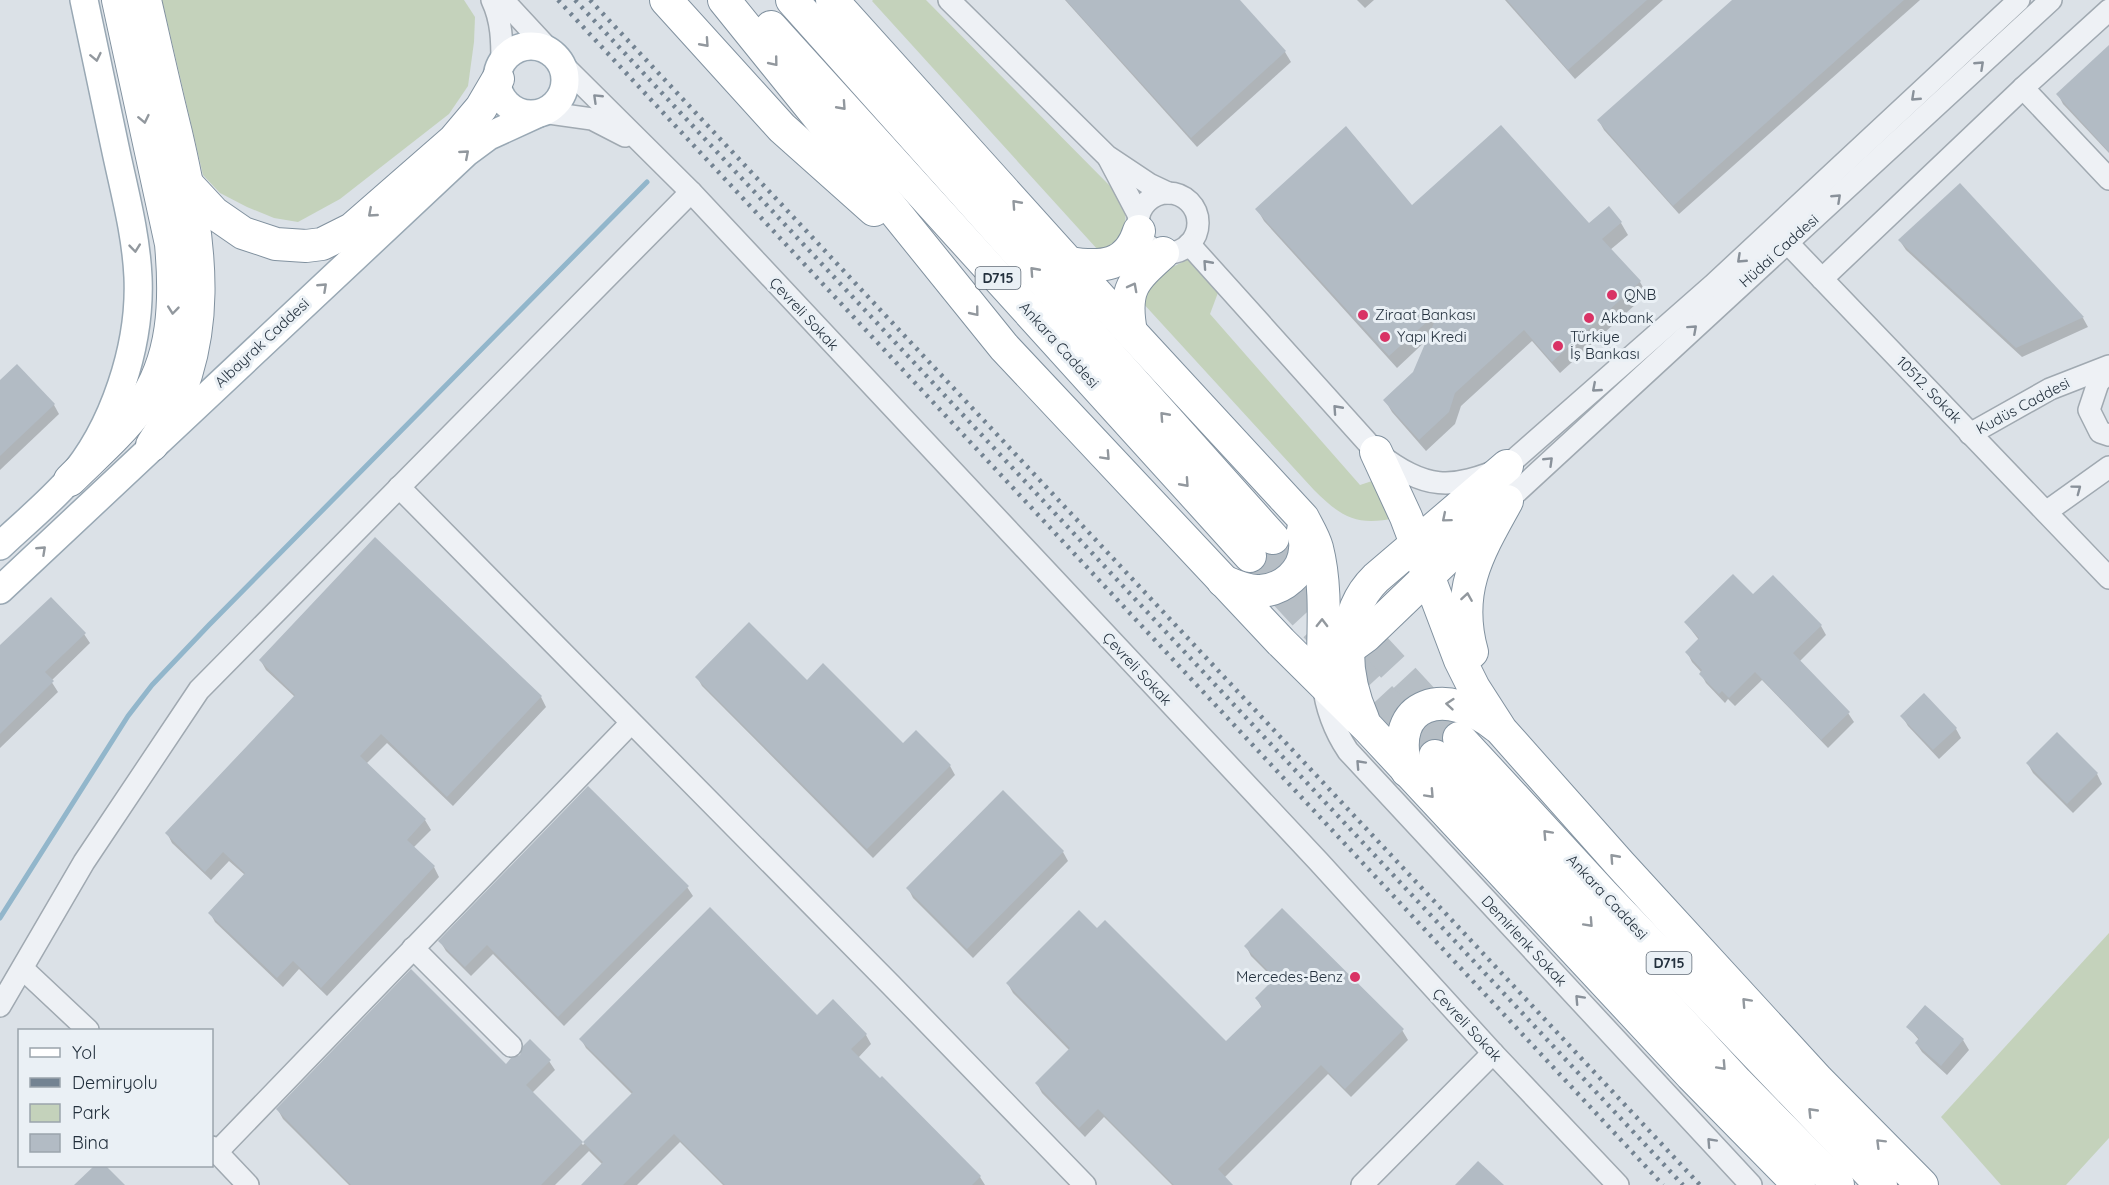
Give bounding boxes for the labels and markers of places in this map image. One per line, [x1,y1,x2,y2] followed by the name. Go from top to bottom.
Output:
[1624,285,1657,304] place label: QNB
[1605,288,1619,302] marker: QNB
[1375,305,1476,324] place label: Ziraat Bankası
[1356,308,1370,322] marker: Ziraat Bankası
[1601,308,1654,327] place label: Akbank
[1582,311,1596,325] marker: Akbank
[1397,327,1467,346] place label: Yapı Kredi
[1570,327,1640,363] place label: Türkiye İş Bankası
[1378,330,1392,344] marker: Yapı Kredi
[1551,339,1565,353] marker: Türkiye İş Bankası
[1236,967,1343,986] place label: Mercedes-Benz
[1348,970,1362,984] marker: Mercedes-Benz

